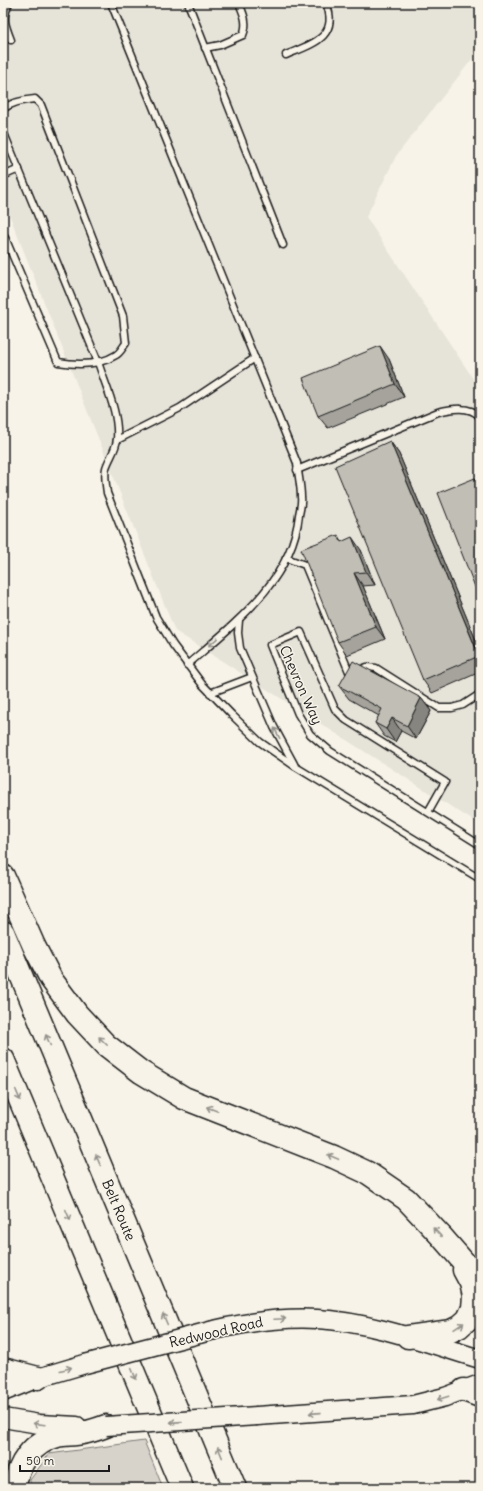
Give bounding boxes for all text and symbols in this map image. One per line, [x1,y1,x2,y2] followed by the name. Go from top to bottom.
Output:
[208,637,218,647] one-way arrow
[276,643,326,727] street label: Chevron Way
[273,727,280,739] one-way arrow
[44,1035,52,1047] one-way arrow
[98,1036,107,1046] one-way arrow
[15,1088,22,1100] one-way arrow
[207,1105,219,1113] one-way arrow
[328,1152,340,1160] one-way arrow
[94,1155,102,1167] one-way arrow
[98,1177,140,1243] street label: Belt Route
[65,1208,72,1220] one-way arrow
[432,1227,442,1237] one-way arrow
[167,1312,265,1352] street label: Redwood Road
[161,1313,168,1325] one-way arrow
[273,1315,286,1323] one-way arrow
[453,1322,464,1330] one-way arrow
[59,1365,72,1372] one-way arrow
[131,1367,139,1379] one-way arrow
[437,1395,450,1402] one-way arrow
[309,1409,322,1416] one-way arrow
[170,1418,183,1425] one-way arrow
[33,1420,46,1428] one-way arrow
[216,1446,223,1458] one-way arrow
[20,1447,109,1473] scale bar
[26,1453,55,1468] text: 50 m

